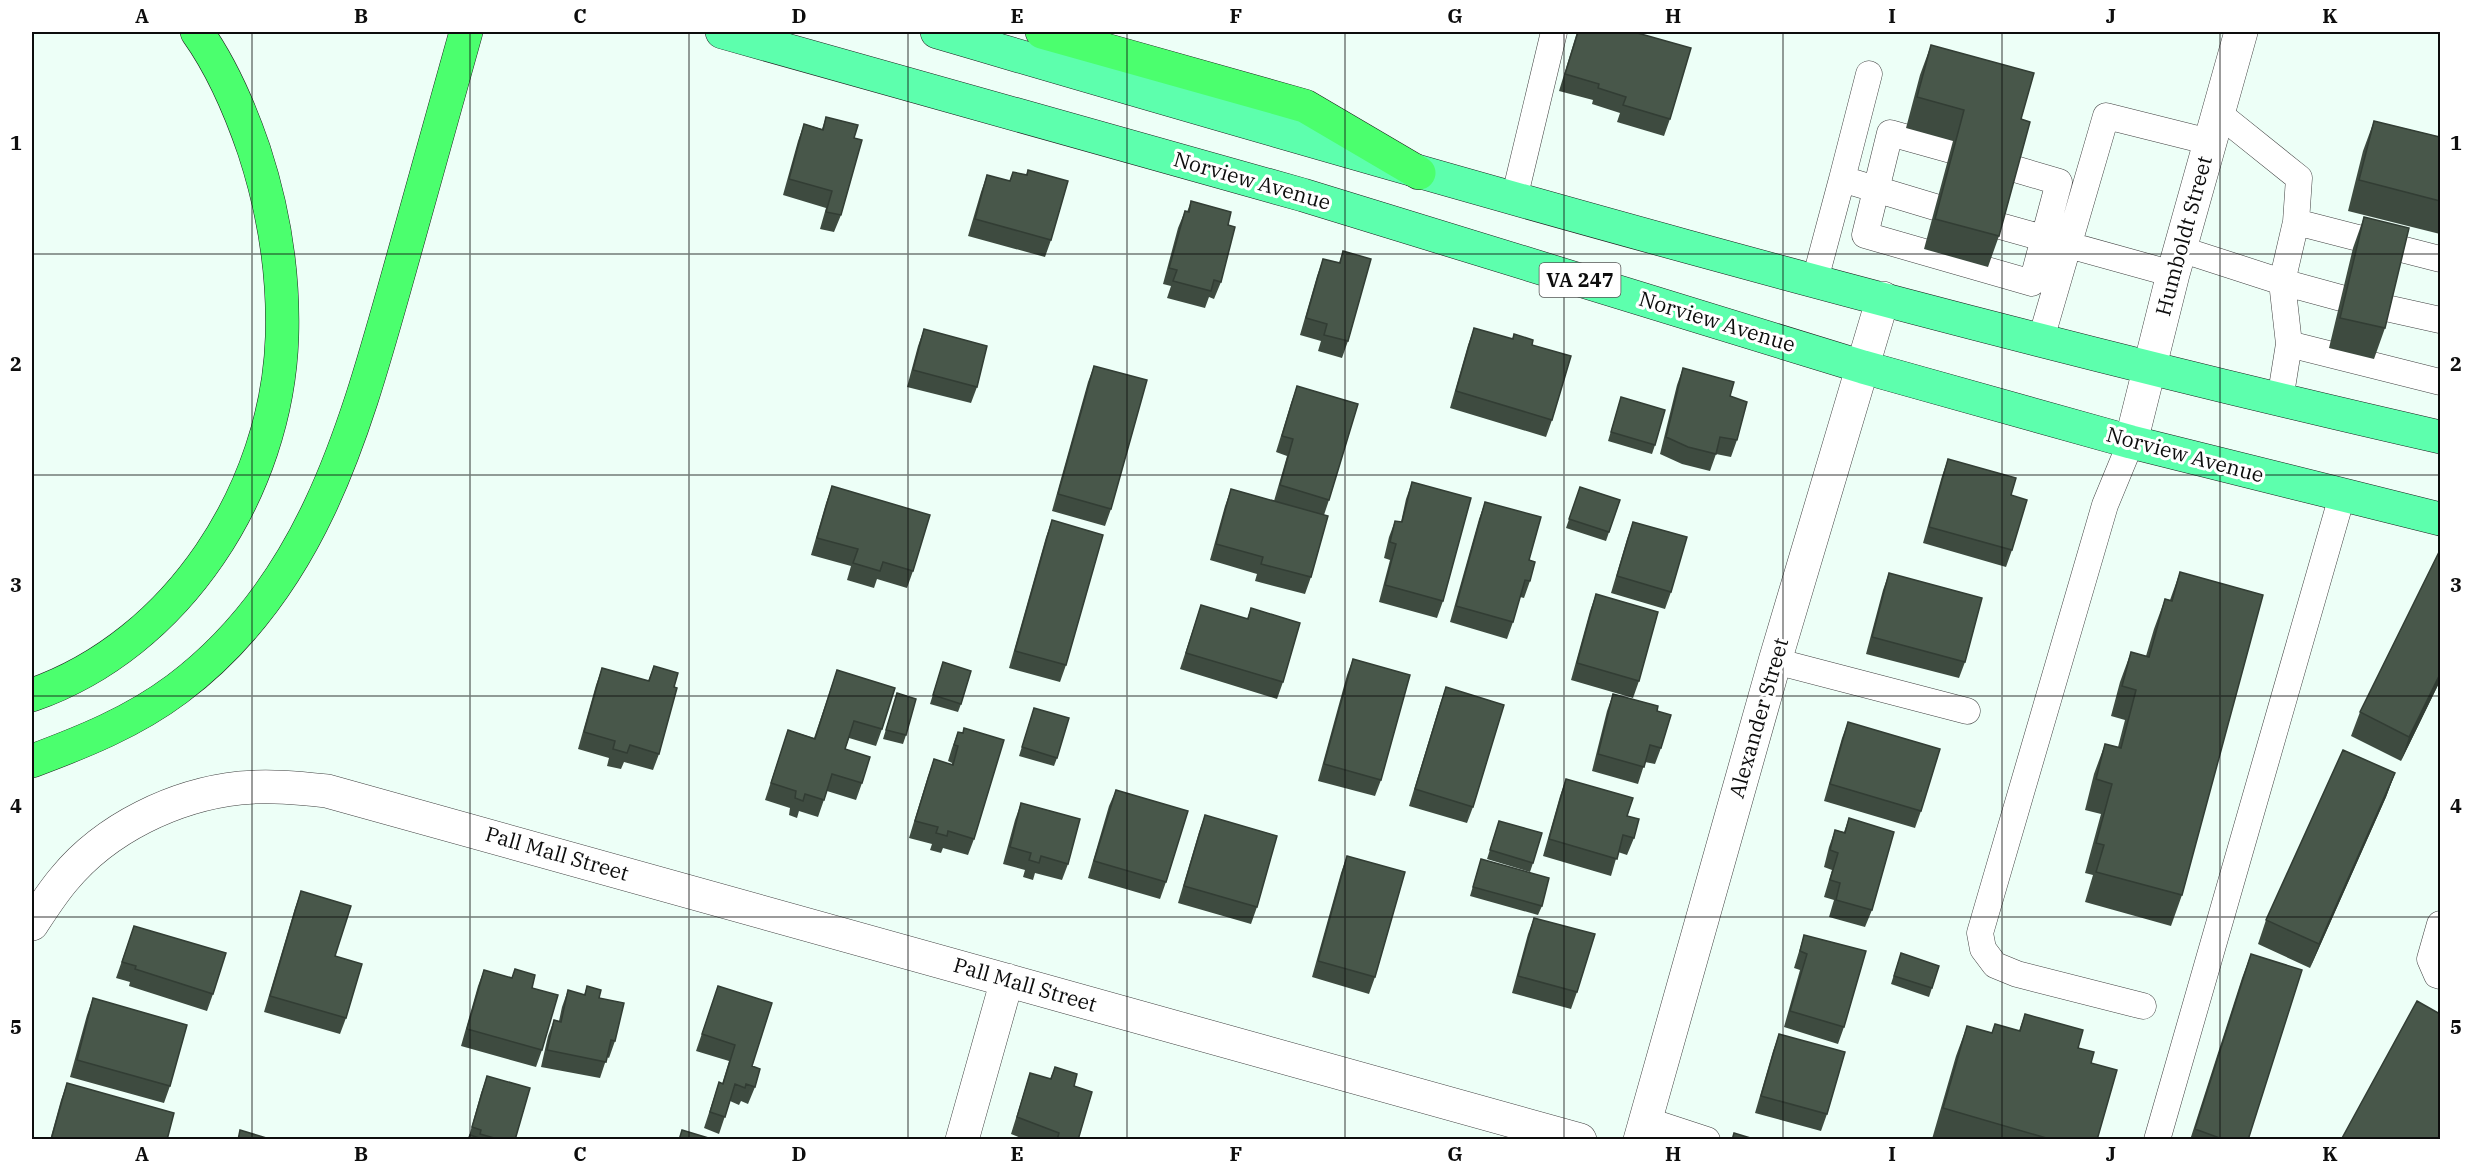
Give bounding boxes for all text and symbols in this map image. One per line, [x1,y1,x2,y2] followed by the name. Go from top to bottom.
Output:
[135,2,149,29] text: A
[354,2,368,29] text: B
[573,2,587,29] text: C
[791,2,807,29] text: D
[1010,2,1024,29] text: E
[1230,2,1242,29] text: F
[1447,2,1463,29] text: G
[1665,2,1681,29] text: H
[1888,2,1896,29] text: I
[2106,2,2116,29] text: J
[2322,2,2338,29] text: K
[10,129,22,156] text: 1
[2450,129,2462,156] text: 1
[1171,144,1334,216] street label: Norview Avenue
[2148,153,2218,319] street label: Humboldt Street
[1540,263,1620,297] road number: VA 247
[1636,284,1799,358] street label: Norview Avenue
[10,350,22,377] text: 2
[2450,350,2462,377] text: 2
[2103,420,2267,489] street label: Norview Avenue
[10,571,22,598] text: 3
[2450,571,2462,598] text: 3
[1722,634,1794,801] street label: Alexander Street
[10,792,22,819] text: 4
[2450,792,2462,819] text: 4
[482,819,632,887] street label: Pall Mall Street
[950,950,1100,1018] street label: Pall Mall Street
[10,1013,22,1040] text: 5
[2450,1013,2462,1040] text: 5
[135,1140,149,1167] text: A
[354,1140,368,1167] text: B
[573,1140,587,1167] text: C
[791,1140,807,1167] text: D
[1010,1140,1024,1167] text: E
[1230,1140,1242,1167] text: F
[1447,1140,1463,1167] text: G
[1665,1140,1681,1167] text: H
[1888,1140,1896,1167] text: I
[2106,1140,2116,1167] text: J
[2322,1140,2338,1167] text: K

